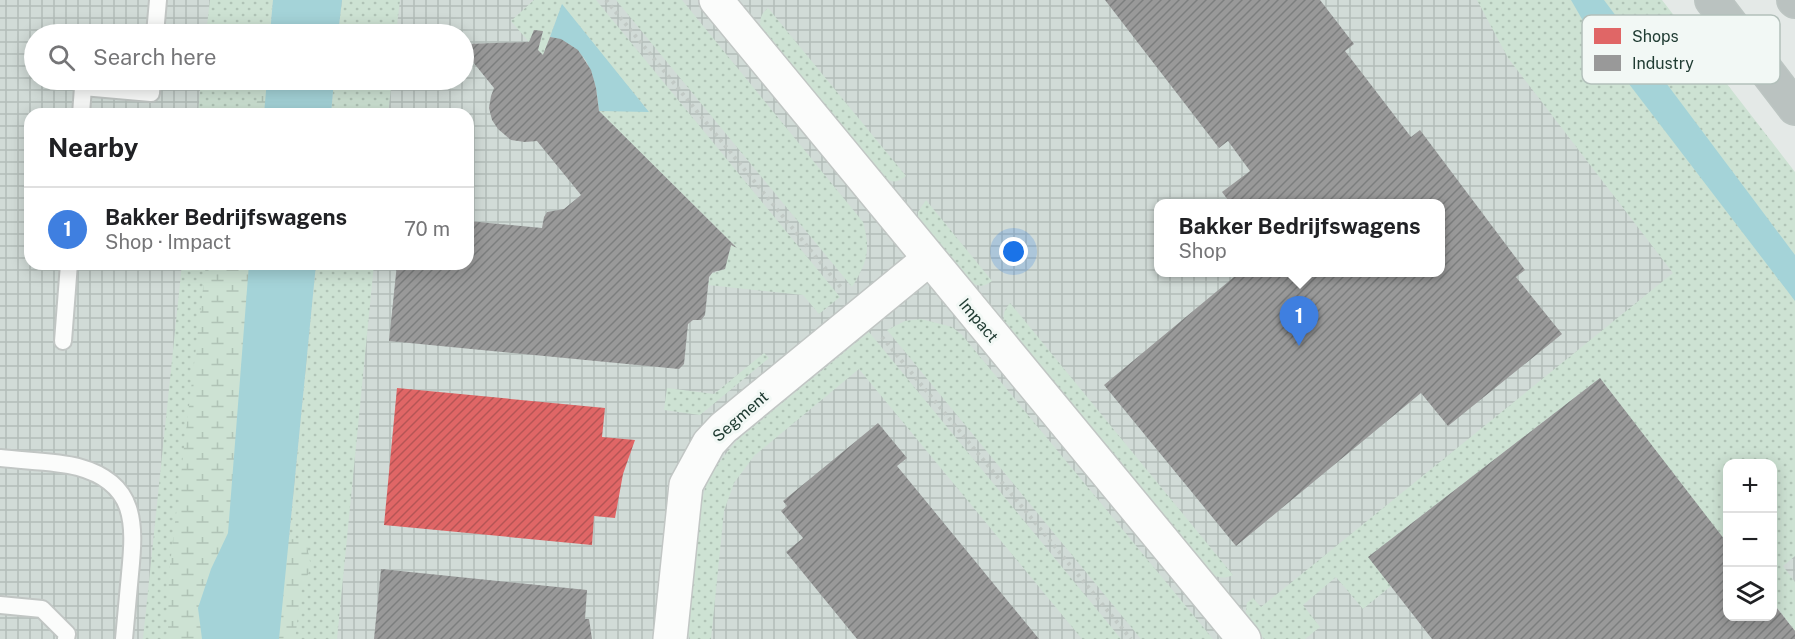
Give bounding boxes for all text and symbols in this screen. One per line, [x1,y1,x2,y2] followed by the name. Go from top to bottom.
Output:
[1582,15,1780,84] legend
[24,24,474,90] search box
[1632,27,1679,46] text: Shops
[45,41,78,74] icon: search
[93,44,217,70] text: Search here
[1632,54,1694,73] text: Industry
[48,132,138,163] text: Nearby
[1154,199,1445,277] popup
[105,204,347,230] text: Bakker Bedrijfswagens
[1178,213,1421,239] text: Bakker Bedrijfswagens
[63,217,72,241] text: 1
[404,217,450,241] text: 70 m
[105,230,231,254] text: Shop · Impact
[999,237,1028,266] your location
[1178,239,1227,263] text: Shop
[955,295,1002,346] street label: Impact
[1280,296,1318,346] pin: 1
[709,387,772,446] street label: Segment
[1723,459,1777,621] map controls
[1723,459,1777,513] button: +
[1723,513,1777,567] button: −
[1723,567,1777,621] button: layers

